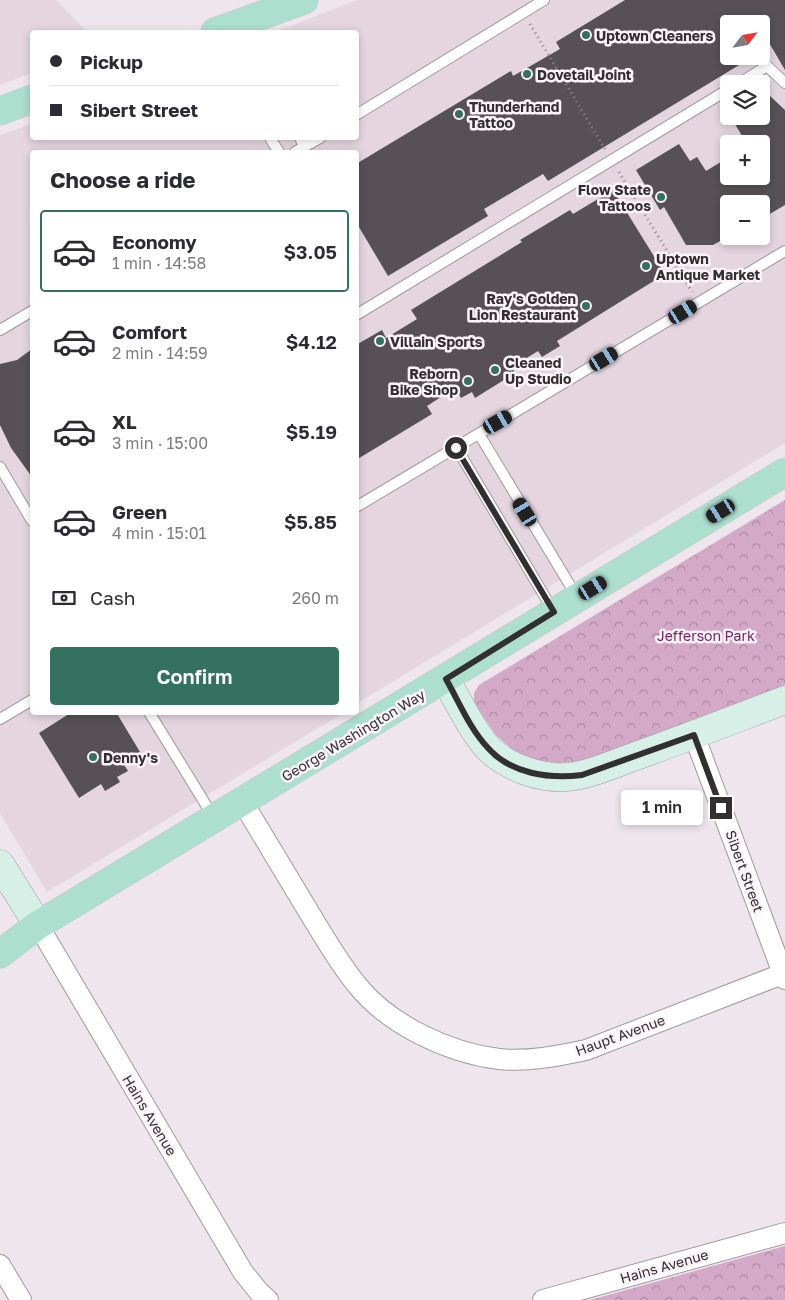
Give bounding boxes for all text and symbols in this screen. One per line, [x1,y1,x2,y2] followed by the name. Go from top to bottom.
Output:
[720,15,770,65] north arrow
[720,15,770,245] map controls
[596,27,713,44] place label: Uptown Cleaners
[580,29,592,41] marker: Uptown Cleaners
[80,50,143,73] text: Pickup
[537,66,632,83] place label: Dovetail Joint
[521,68,533,80] marker: Dovetail Joint
[720,75,770,125] button: layers
[80,98,198,121] text: Sibert Street
[469,98,559,131] place label: Thunderhand Tattoo
[453,108,465,120] marker: Thunderhand Tattoo
[720,135,770,185] button: +
[50,166,196,193] text: Choose a ride
[578,181,651,214] place label: Flow State Tattoos
[655,191,667,203] marker: Flow State Tattoos
[720,195,770,245] button: −
[52,229,97,274] icon: car
[112,230,197,253] text: Economy
[284,240,337,263] text: $3.05
[656,250,761,283] place label: Uptown Antique Market
[112,253,206,273] text: 1 min · 14:58
[640,260,652,272] marker: Uptown Antique Market
[469,290,576,323] place label: Ray's Golden Lion Restaurant
[666,298,699,326] car
[580,300,592,312] marker: Ray's Golden Lion Restaurant
[52,319,97,364] icon: car
[112,320,187,343] text: Comfort
[286,330,337,353] text: $4.12
[390,333,483,350] place label: Villain Sports
[374,335,386,347] marker: Villain Sports
[112,343,208,363] text: 2 min · 14:59
[587,345,620,373] car
[505,354,571,387] place label: Cleaned Up Studio
[489,364,501,376] marker: Cleaned Up Studio
[390,365,458,398] place label: Reborn Bike Shop
[462,375,474,387] marker: Reborn Bike Shop
[481,408,514,436] car
[52,409,97,454] icon: car
[112,410,137,433] text: XL
[286,420,337,443] text: $5.19
[112,433,208,453] text: 3 min · 15:00
[445,437,467,459] route start
[510,495,539,529] car
[704,497,737,525] car
[52,499,97,544] icon: car
[112,500,167,523] text: Green
[284,510,337,533] text: $5.85
[112,523,206,543] text: 4 min · 15:01
[576,574,609,602] car
[50,584,78,612] icon: cash
[90,586,135,609] text: Cash
[292,588,339,608] text: 260 m
[657,627,755,644] park label: Jefferson Park
[50,647,339,705] button: Confirm
[278,685,428,785] street label: George Washington Way
[103,749,158,766] place label: Denny's
[87,751,99,763] marker: Denny's
[621,790,704,826] callout: 1 min
[642,797,682,817] text: 1 min
[710,797,732,819] route end
[722,828,768,914] street label: Sibert Street
[573,1011,667,1059] street label: Haupt Avenue
[119,1072,181,1158] street label: Hains Avenue
[618,1245,710,1287] street label: Hains Avenue

